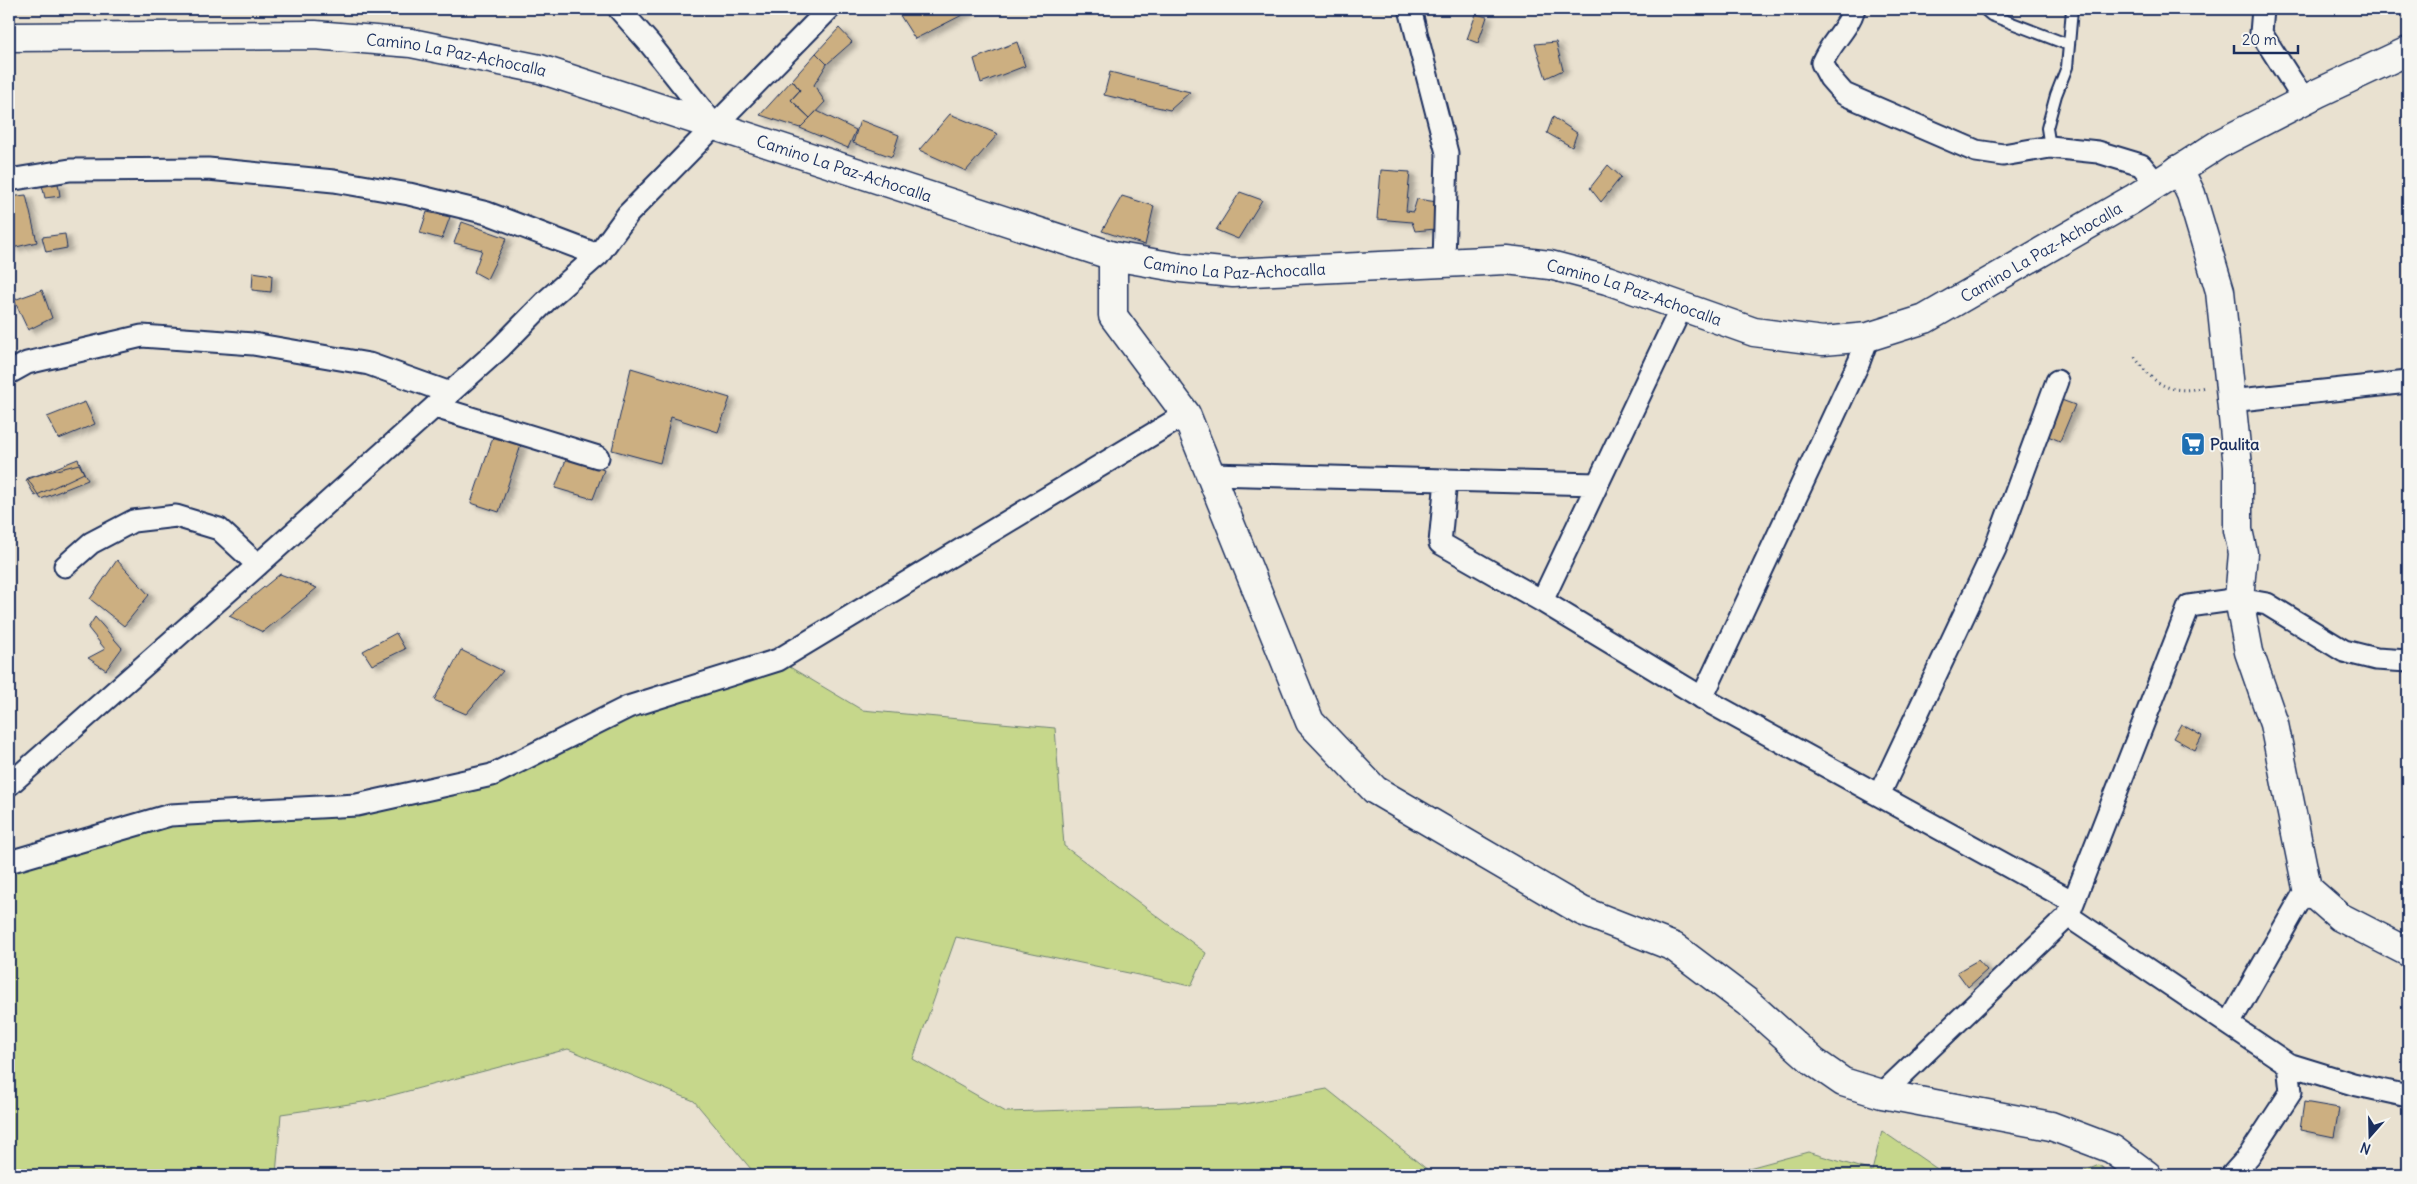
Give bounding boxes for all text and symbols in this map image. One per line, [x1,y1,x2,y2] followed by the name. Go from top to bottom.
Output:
[2234,22,2298,54] scale bar
[365,29,549,81] street label: Camino La Paz-Achocalla
[2242,30,2277,49] text: 20 m
[754,130,934,206] street label: Camino La Paz-Achocalla
[1957,198,2125,306] street label: Camino La Paz-Achocalla
[1142,251,1326,283] street label: Camino La Paz-Achocalla
[1544,255,1725,330] street label: Camino La Paz-Achocalla
[2180,431,2206,457] supermarket icon: Paulita
[2210,434,2259,454] place label: Paulita
[2344,1112,2394,1162] north arrow
[2358,1138,2373,1158] text: N

